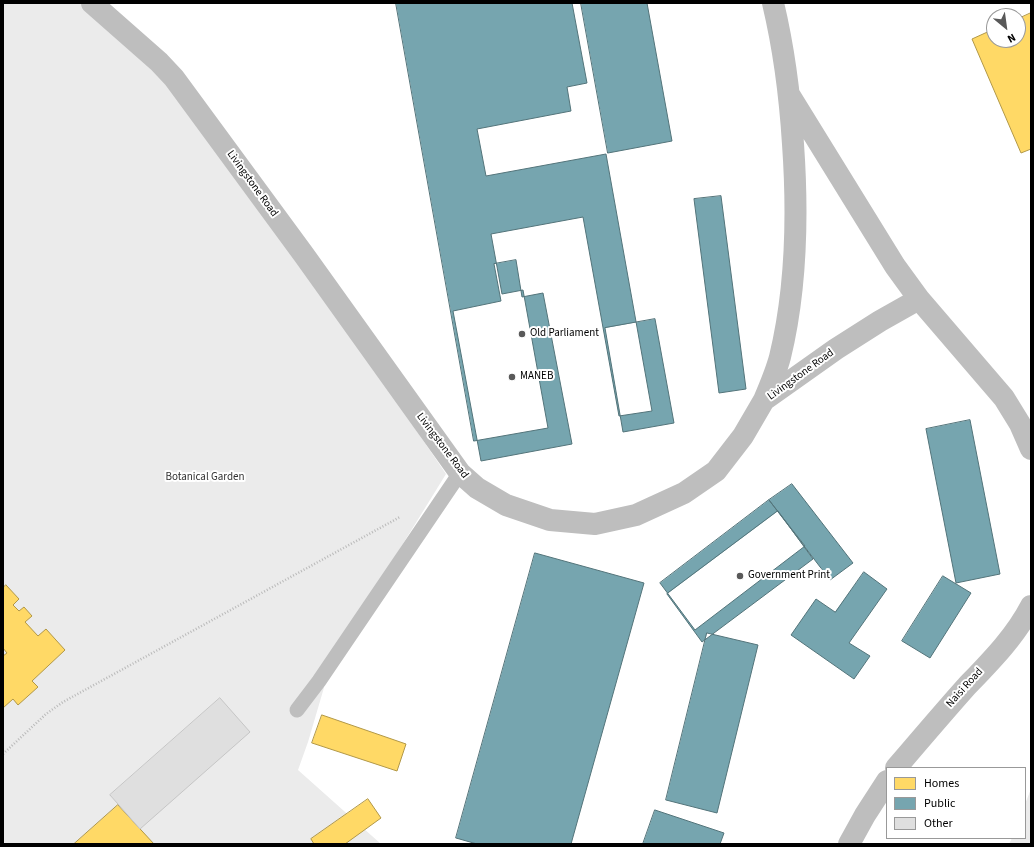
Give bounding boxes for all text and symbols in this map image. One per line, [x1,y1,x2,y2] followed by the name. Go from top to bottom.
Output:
[986,8,1026,48] north arrow
[1005,30,1018,46] text: N
[224,148,280,220] street label: Livingstone Road
[530,327,599,341] place label: Old Parliament
[517,329,527,339] marker: Old Parliament
[765,347,837,403] street label: Livingstone Road
[520,370,553,384] place label: MANEB
[507,372,517,382] marker: MANEB
[413,411,471,481] street label: Livingstone Road
[165,471,245,485] park label: Botanical Garden
[748,569,830,583] place label: Government Print
[735,571,745,581] marker: Government Print
[944,666,986,710] street label: Naisi Road
[886,767,1026,839] legend
[924,775,959,792] text: Homes
[924,795,955,812] text: Public
[924,815,953,832] text: Other

